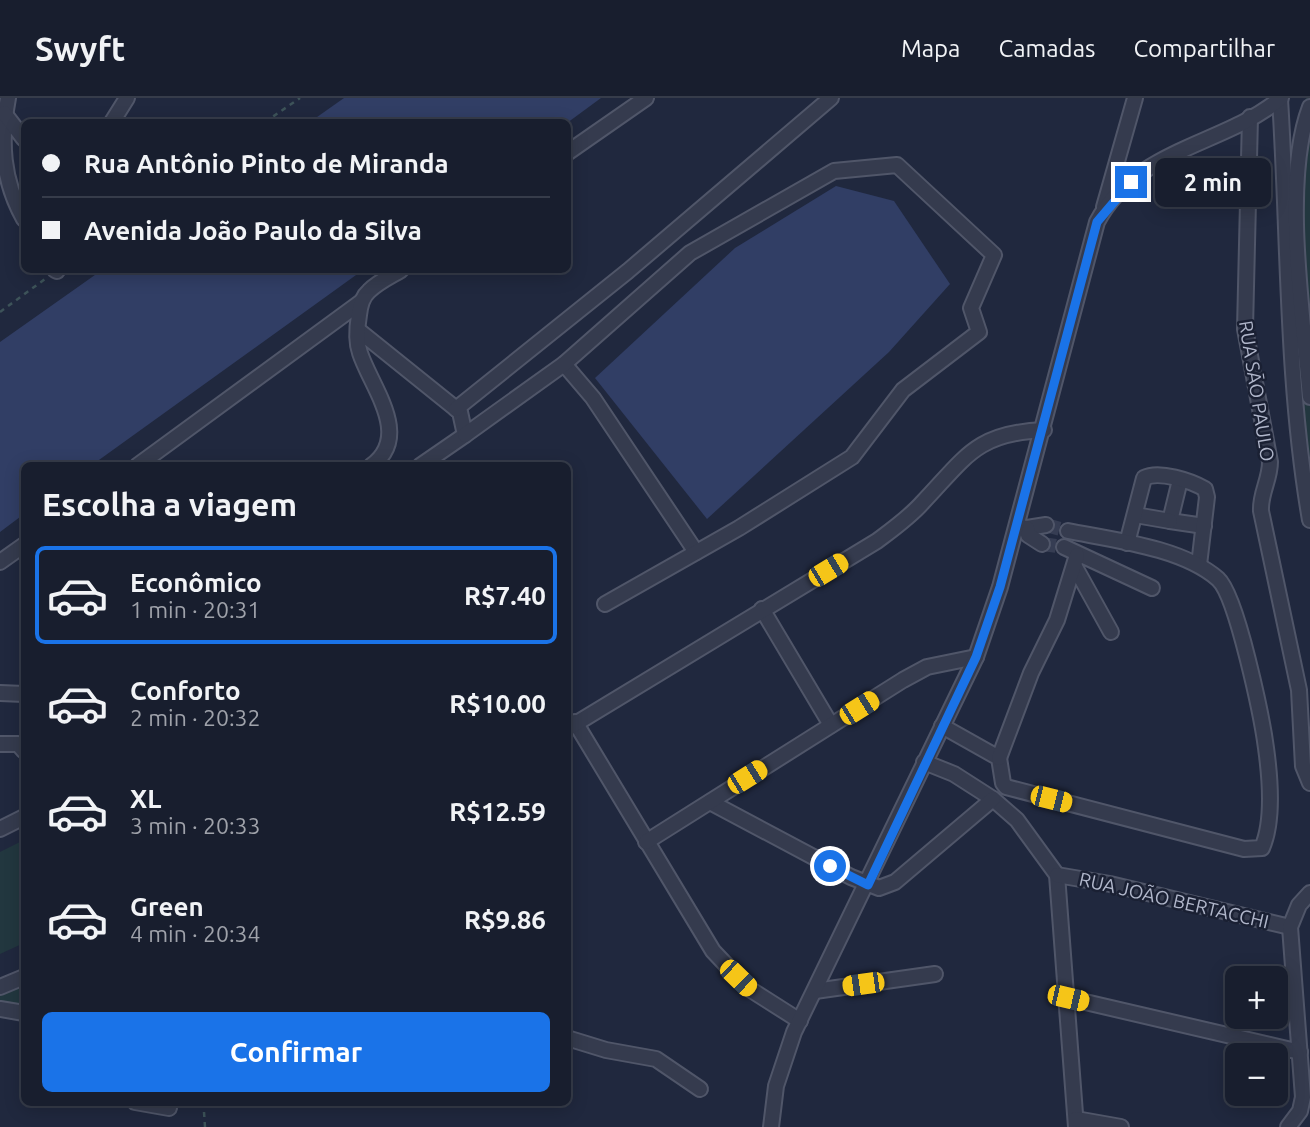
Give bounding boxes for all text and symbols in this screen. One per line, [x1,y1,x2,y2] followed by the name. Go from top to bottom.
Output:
[35,30,125,67] text: Swyft
[901,35,960,62] text: Mapa
[998,35,1095,62] text: Camadas
[1133,35,1275,62] text: Compartilhar
[84,149,449,178] text: Rua Antônio Pinto de Miranda
[1156,158,1271,206] callout: 2 min
[1115,166,1147,198] route end
[1184,170,1242,195] text: 2 min
[84,216,422,245] text: Avenida João Paulo da Silva
[1235,319,1279,463] street label: RUA SĀO PAULO
[42,486,297,522] text: Escolha a viagem
[805,550,852,590] car
[46,564,109,627] icon: car
[130,568,262,597] text: Econômico
[464,581,546,610] text: R$7.40
[130,597,261,622] text: 1 min · 20:31
[46,672,109,735] icon: car
[130,676,241,705] text: Conforto
[836,688,883,728] car
[449,689,546,718] text: R$10.00
[130,705,261,730] text: 2 min · 20:32
[724,757,771,797] car
[46,780,109,843] icon: car
[130,784,161,813] text: XL
[1029,784,1074,814] car
[449,797,546,826] text: R$12.59
[130,813,261,838] text: 3 min · 20:33
[814,850,846,882] route start
[1077,867,1271,933] street label: RUA JOÃO BERTACCHI
[46,888,109,951] icon: car
[130,892,204,921] text: Green
[464,905,546,934] text: R$9.86
[130,921,261,946] text: 4 min · 20:34
[716,956,761,1000] car
[1225,966,1288,1106] map controls
[1225,966,1288,1029] button: +
[841,971,886,997] car
[1046,983,1091,1013] car
[42,1012,550,1092] button: Confirmar
[1225,1043,1288,1106] button: −

